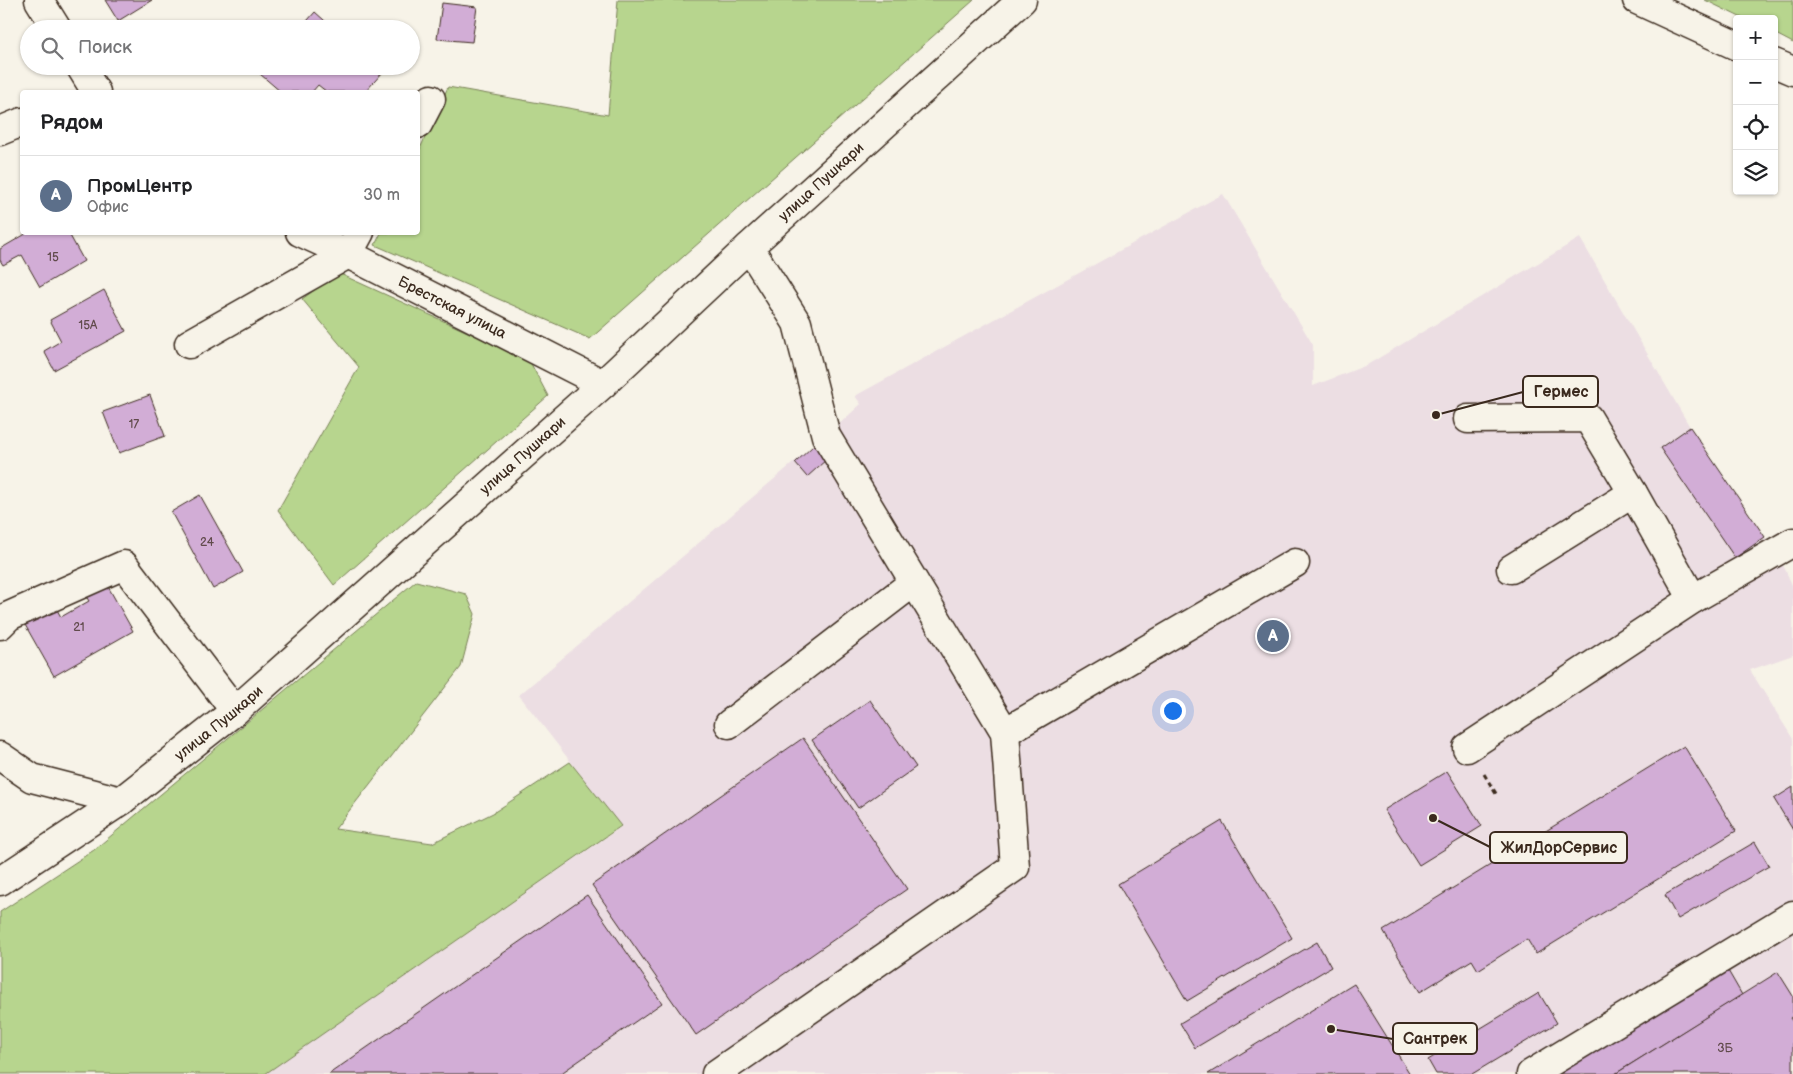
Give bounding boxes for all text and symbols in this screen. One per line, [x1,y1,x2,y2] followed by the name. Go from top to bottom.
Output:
[1733,15,1778,195] map controls
[1733,15,1778,60] button: +
[20,20,420,75] search box
[38,34,66,62] icon: search
[78,36,132,59] text: Поиск
[1733,60,1778,105] button: −
[1733,105,1778,150] button: locate
[40,110,103,135] text: Рядом
[775,139,868,226] street label: улица Пушкари
[1733,150,1778,195] button: layers
[87,175,192,198] text: ПромЦентр
[51,186,61,205] text: A
[363,186,400,205] text: 30 m
[87,198,129,217] text: Офис
[47,250,59,265] house number: 15
[395,272,510,343] street label: Брестская улица
[79,318,98,333] house number: 15А
[1523,376,1598,407] callout: Гермес
[1533,383,1589,402] text: Гермес
[476,413,570,499] street label: улица Пушкари
[129,417,139,432] house number: 17
[200,535,215,550] house number: 24
[1257,617,1289,655] pin: A
[73,620,85,635] house number: 21
[171,682,267,765] street label: улица Пушкари
[1160,698,1186,724] your location
[1490,832,1627,863] callout: ЖилДорСервис
[1501,839,1617,858] text: ЖилДорСервис
[1393,1023,1477,1054] callout: Сантрек
[1403,1030,1467,1049] text: Сантрек
[1717,1041,1734,1056] house number: 3Б

